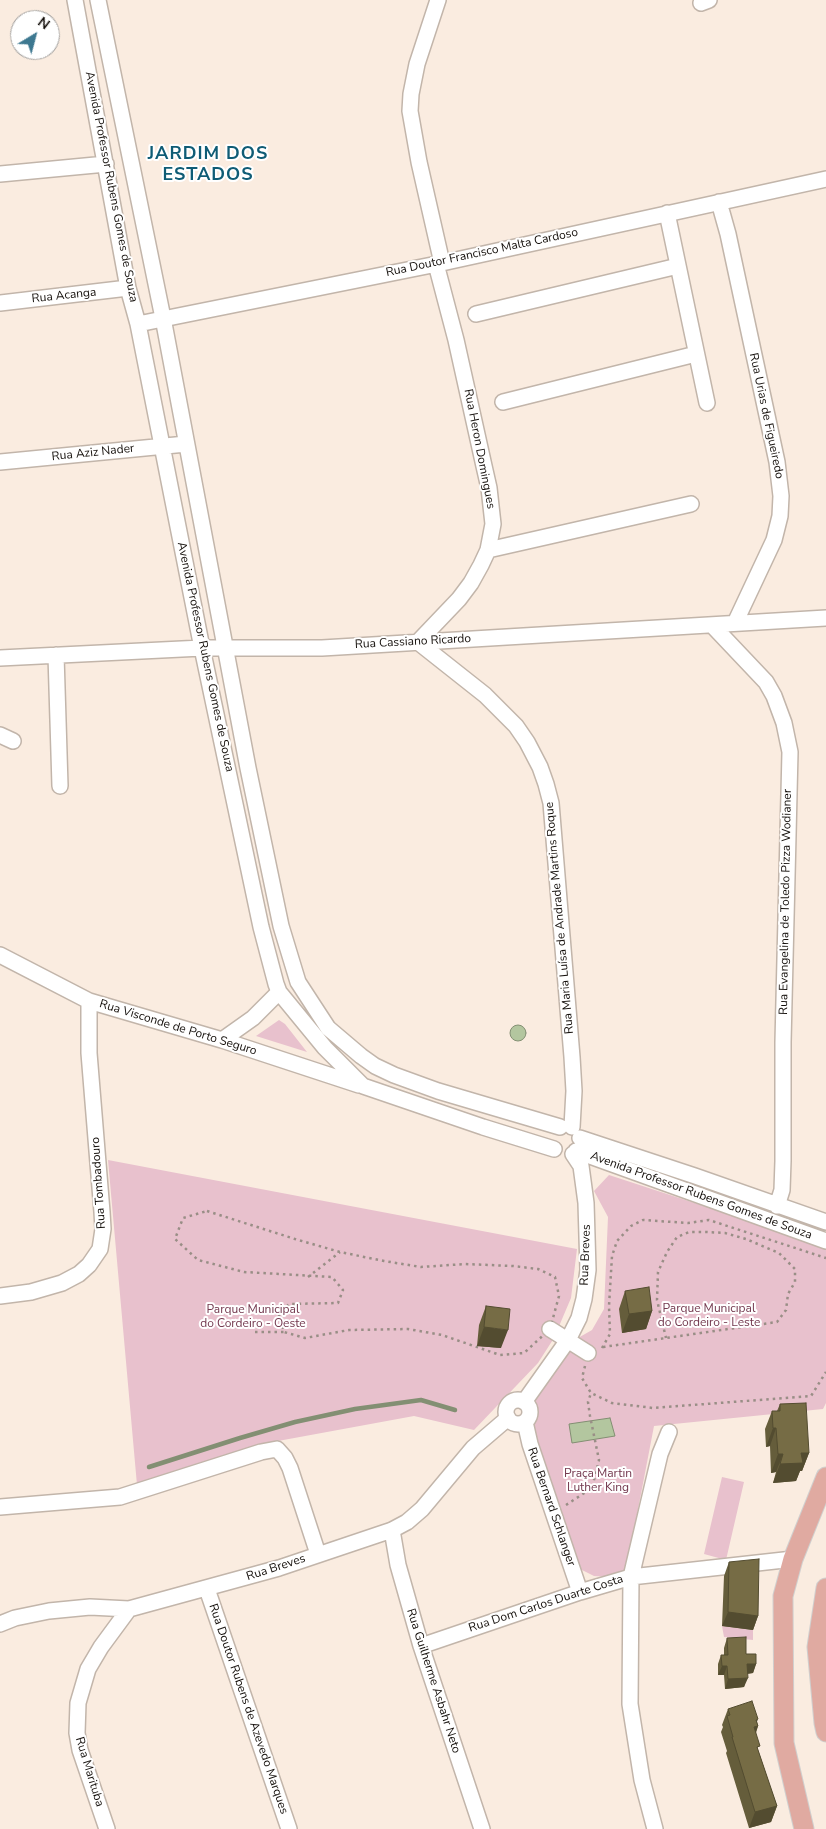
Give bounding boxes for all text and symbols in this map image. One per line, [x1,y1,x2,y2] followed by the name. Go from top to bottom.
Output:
[10,10,60,60] north arrow
[34,13,54,34] text: N
[82,70,140,304] street label: Avenida Professor Rubens Gomes de Souza
[146,144,270,186] district label: JARDIM DOS ESTADOS
[385,226,579,280] street label: Rua Doutor Francisco Malta Cardoso
[31,285,97,307] street label: Rua Acanga
[746,352,786,480] street label: Rua Urias de Figueiredo
[460,388,498,510] street label: Rua Heron Domingues
[51,442,135,464] street label: Rua Aziz Nader
[174,541,236,773] street label: Avenida Professor Rubens Gomes de Souza
[355,632,471,652] street label: Rua Cassiano Ricardo
[777,789,795,1015] street label: Rua Evangelina de Toledo Pizza Wodianer
[543,801,577,1035] street label: Rua Maria Luísa de Andrade Martins Roque
[98,997,258,1059] street label: Rua Visconde de Porto Seguro
[89,1137,109,1229] street label: Rua Tombadouro
[588,1149,814,1243] street label: Avenida Professor Rubens Gomes de Souza
[578,1224,594,1286] street label: Rua Breves
[658,1302,760,1330] park label: Parque Municipal do Cordeiro - Leste
[200,1303,306,1331] park label: Parque Municipal do Cordeiro - Oeste
[524,1446,578,1568] street label: Rua Bernard Schlanger
[564,1467,632,1495] park label: Praça Martin Luther King
[245,1552,307,1584] street label: Rua Breves
[467,1572,625,1636] street label: Rua Dom Carlos Duarte Costa
[205,1602,291,1816] street label: Rua Doutor Rubens de Azevedo Marques
[403,1607,463,1755] street label: Rua Guilherme Asbahr Neto
[72,1735,106,1809] street label: Rua Marituba

